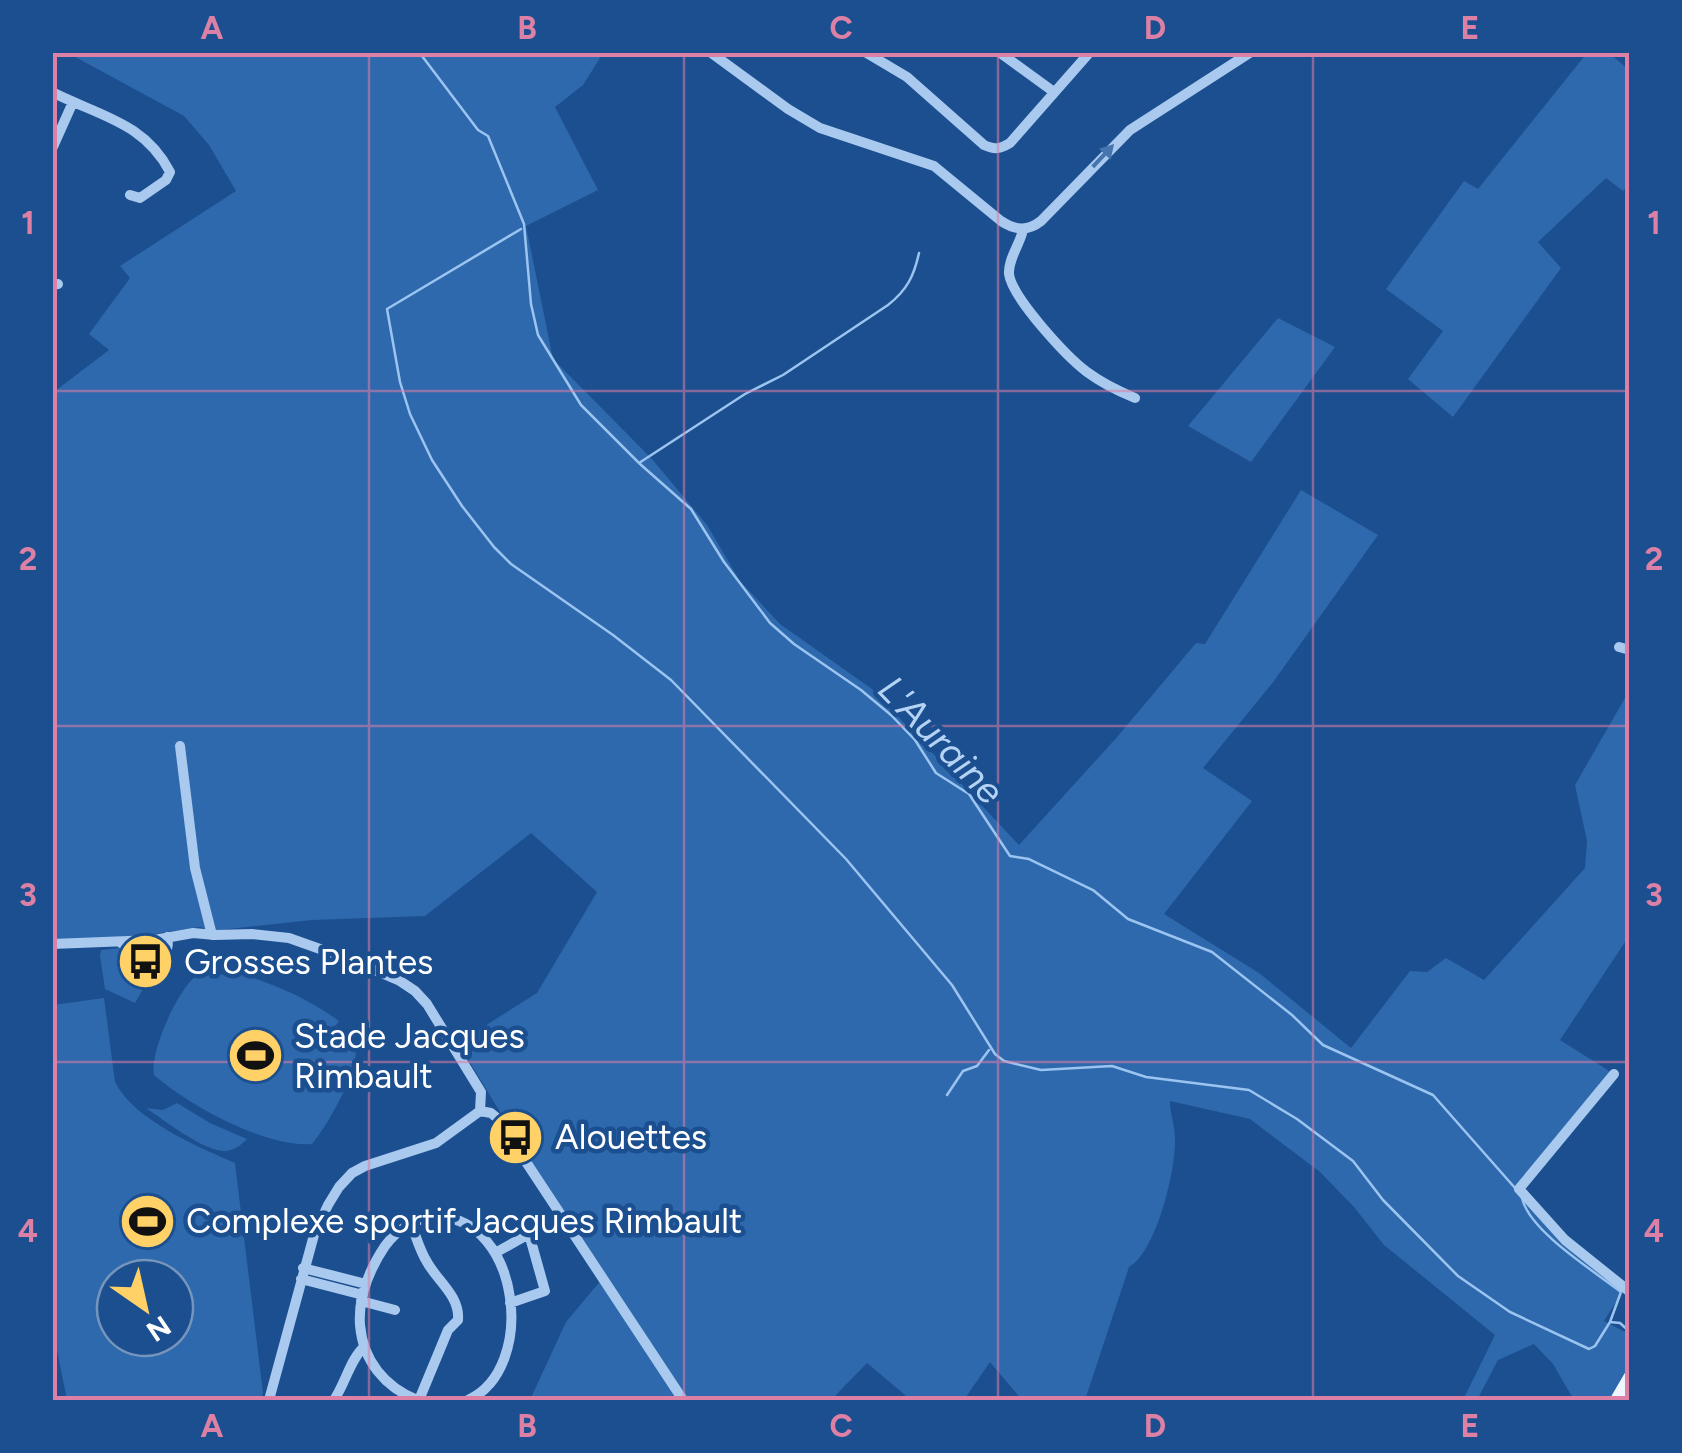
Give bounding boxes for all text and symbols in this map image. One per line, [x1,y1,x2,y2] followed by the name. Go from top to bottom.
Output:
[201,9,224,47] text: A
[517,9,537,47] text: B
[829,9,853,47] text: C
[1144,9,1166,47] text: D
[1461,9,1479,47] text: E
[1091,145,1114,169] one-way arrow
[21,204,35,242] text: 1
[1647,204,1661,242] text: 1
[19,540,37,578] text: 2
[1645,540,1663,578] text: 2
[869,666,1013,814] water label: L'Auraine
[19,876,37,914] text: 3
[1645,876,1663,914] text: 3
[115,932,175,992] bus stop icon: Grosses Plantes
[184,941,433,983] place label: Grosses Plantes
[294,1015,525,1097] place label: Stade Jacques Rimbault
[225,1026,285,1086] sports icon: Stade Jacques Rimbault
[486,1107,546,1167] bus stop icon: Alouettes
[555,1116,707,1158] place label: Alouettes
[117,1191,177,1251] sports icon: Complexe sportif Jacques Rimbault
[186,1200,742,1242] place label: Complexe sportif Jacques Rimbault
[18,1212,38,1250] text: 4
[1644,1212,1664,1250] text: 4
[95,1258,195,1358] north arrow
[140,1309,177,1349] text: N
[201,1407,224,1445] text: A
[517,1407,537,1445] text: B
[829,1407,853,1445] text: C
[1144,1407,1166,1445] text: D
[1461,1407,1479,1445] text: E

